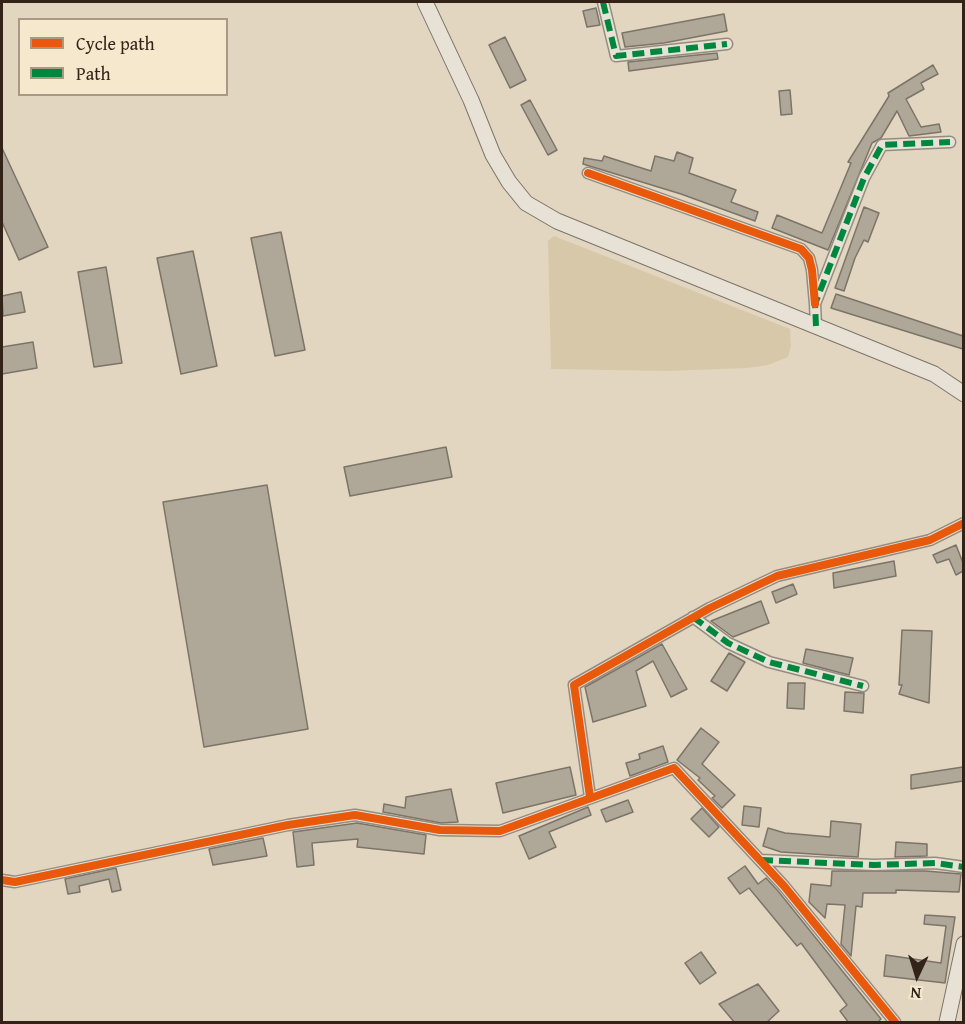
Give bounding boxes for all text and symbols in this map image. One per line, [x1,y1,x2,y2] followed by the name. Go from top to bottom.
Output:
[18,18,228,96] legend
[76,30,155,57] text: Cycle path
[76,60,111,87] text: Path
[887,946,947,1006] north arrow
[910,982,922,1006] text: N

